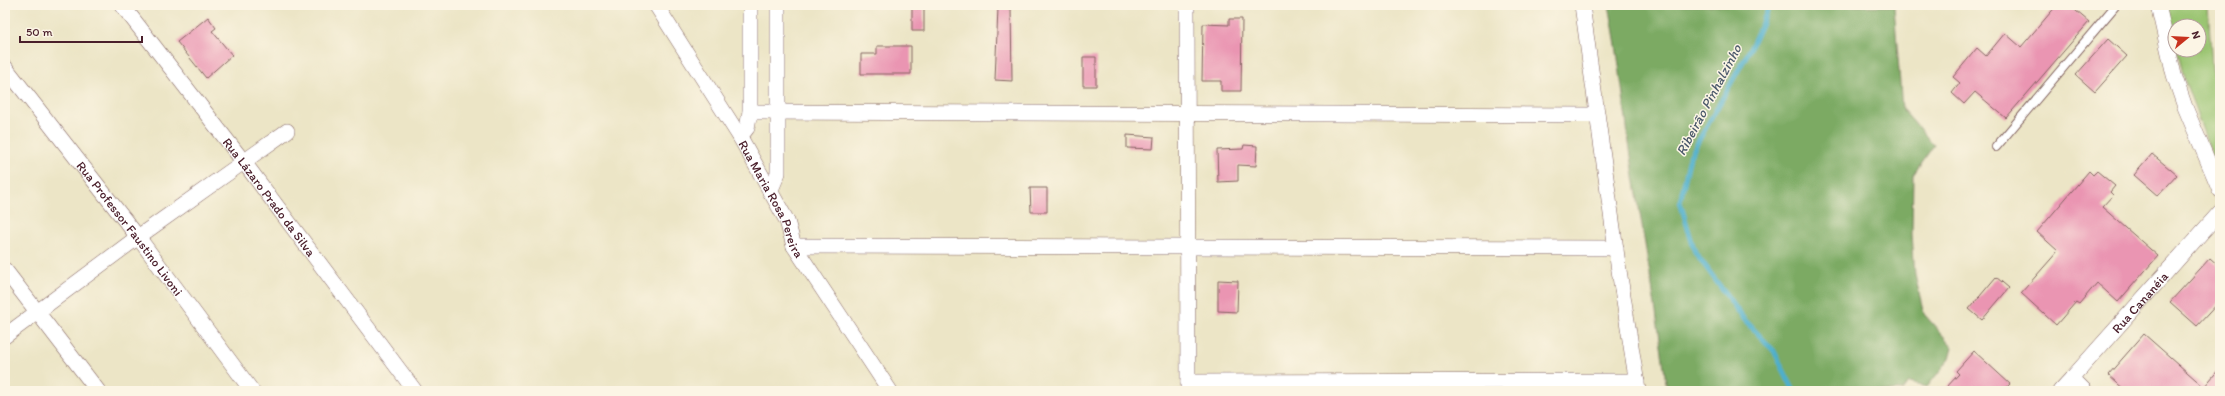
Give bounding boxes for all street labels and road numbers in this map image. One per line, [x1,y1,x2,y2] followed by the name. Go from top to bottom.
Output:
[220,134,319,259] street label: Rua Lázaro Prado da Silva
[736,137,807,261] street label: Rua Maria Rosa Pereira
[74,158,186,298] street label: Rua Professor Faustino Livoni
[2108,268,2171,336] street label: Rua Cananéia

